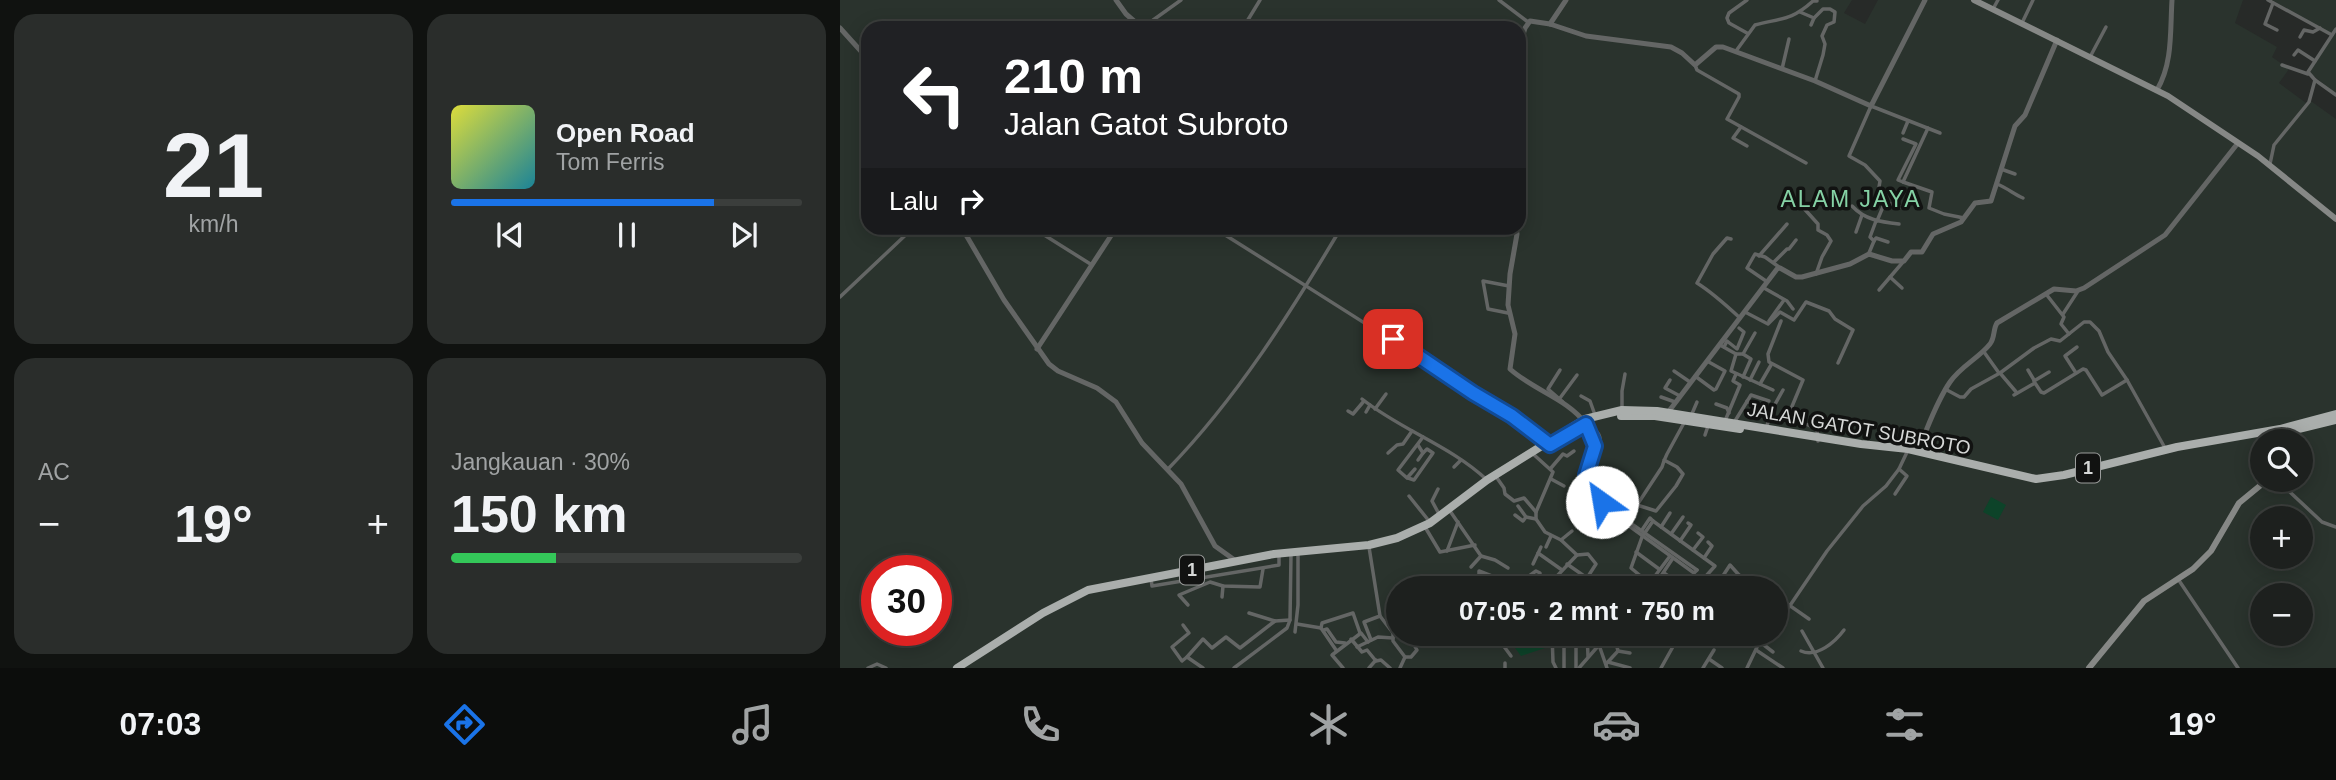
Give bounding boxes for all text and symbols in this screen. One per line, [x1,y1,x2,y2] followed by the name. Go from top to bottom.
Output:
[889,49,980,140] icon: left
[1004,49,1143,103] text: 210 m
[1004,106,1289,142] text: Jalan Gatot Subroto
[163,115,264,216] text: 21
[556,118,695,148] text: Open Road
[556,149,665,175] text: Tom Ferris
[952,182,990,220] icon: right
[889,186,938,216] text: Lalu
[1780,186,1922,212] district label: ALAM JAYA
[189,211,238,237] text: km/h
[491,216,529,254] icon: previous
[608,216,646,254] icon: pause
[725,216,763,254] icon: next
[1363,309,1423,369] pin
[1374,320,1412,358] icon: arrive
[1745,398,1972,459] street label: JALAN GATOT SUBROTO
[2250,429,2313,646] map controls
[2250,429,2313,492] button: search
[451,449,630,475] text: Jangkauan · 30%
[2076,454,2100,482] road number: 1
[38,459,70,485] text: AC
[1565,465,1639,539] position arrow
[451,485,627,543] text: 150 km
[174,495,253,553] text: 19°
[38,503,60,545] text: −
[367,503,389,545] text: +
[2250,506,2313,569] button: +
[861,555,952,646] speed limit sign: 30
[1180,556,1204,584] road number: 1
[2250,583,2313,646] button: −
[1459,596,1715,626] text: 07:05 · 2 mnt · 750 m
[440,700,489,749] icon: directions
[728,700,777,749] icon: music
[1016,700,1065,749] icon: phone
[1304,700,1353,749] icon: climate
[1592,700,1641,749] icon: car
[1880,700,1929,749] icon: filters
[119,706,201,742] text: 07:03
[2168,706,2217,742] text: 19°

